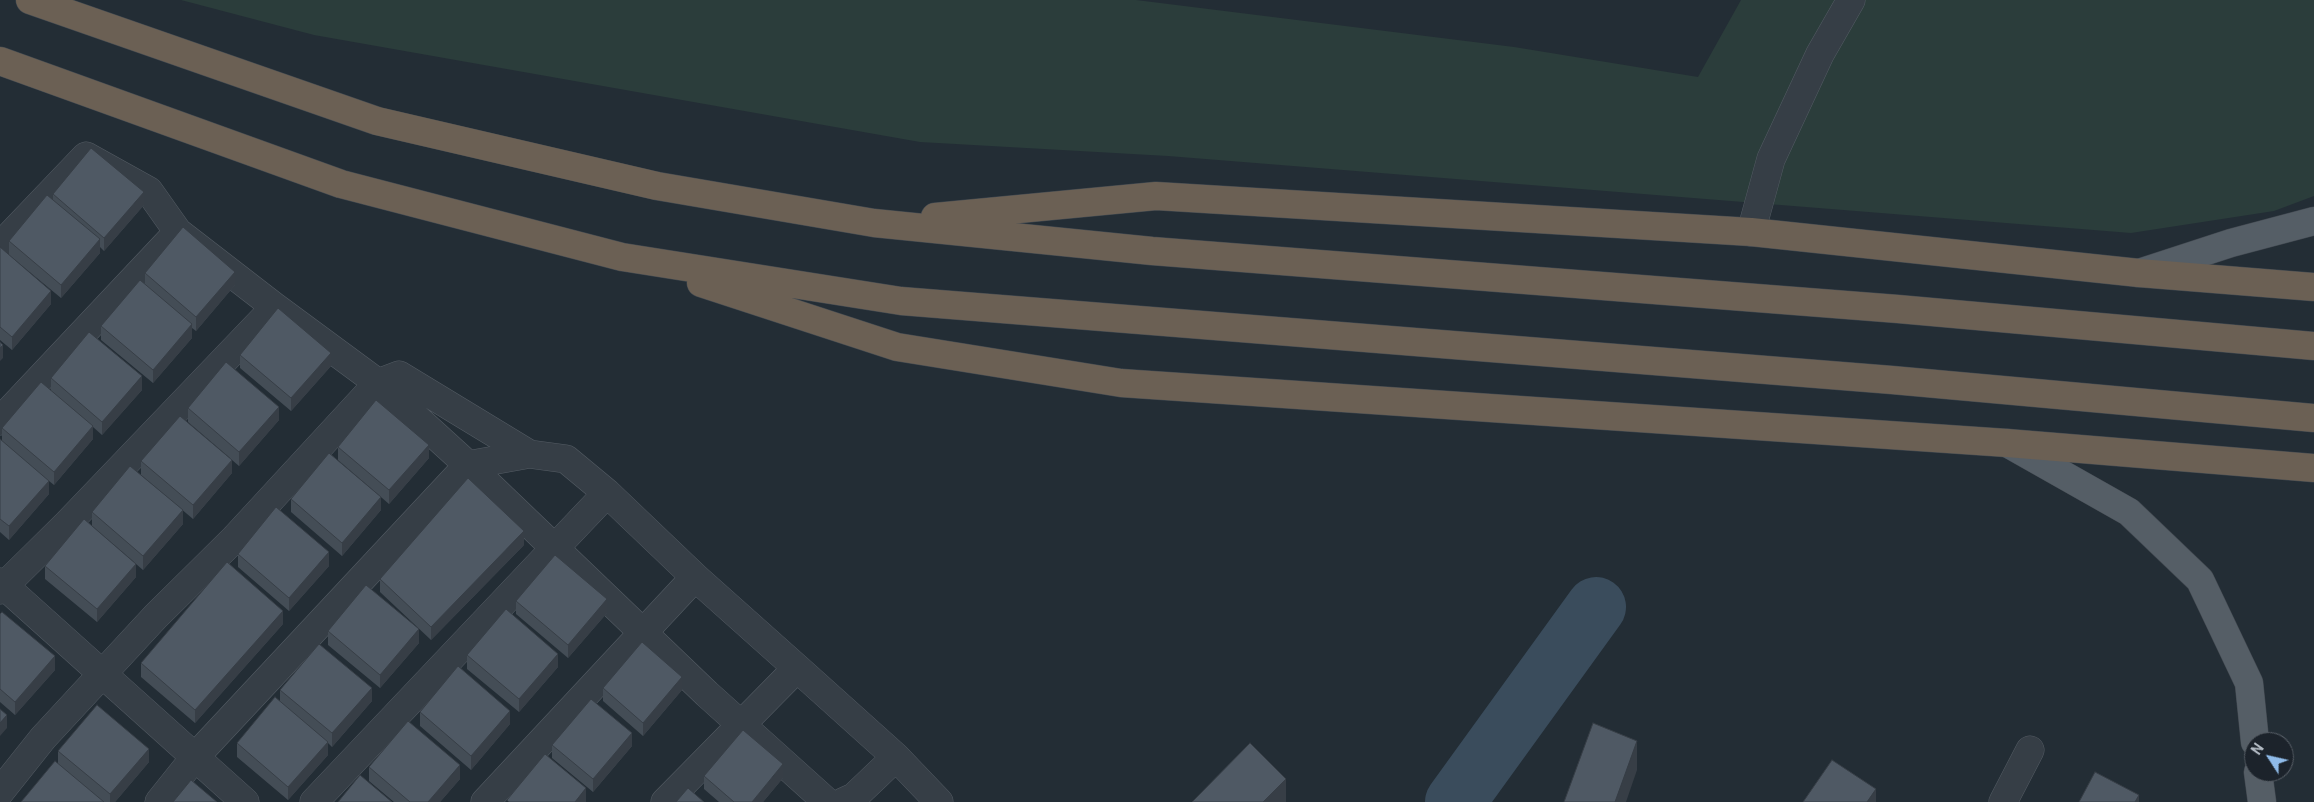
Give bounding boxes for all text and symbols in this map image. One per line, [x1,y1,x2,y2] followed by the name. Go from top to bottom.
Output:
[2244,732,2294,782] north arrow
[2248,740,2267,758] text: N

